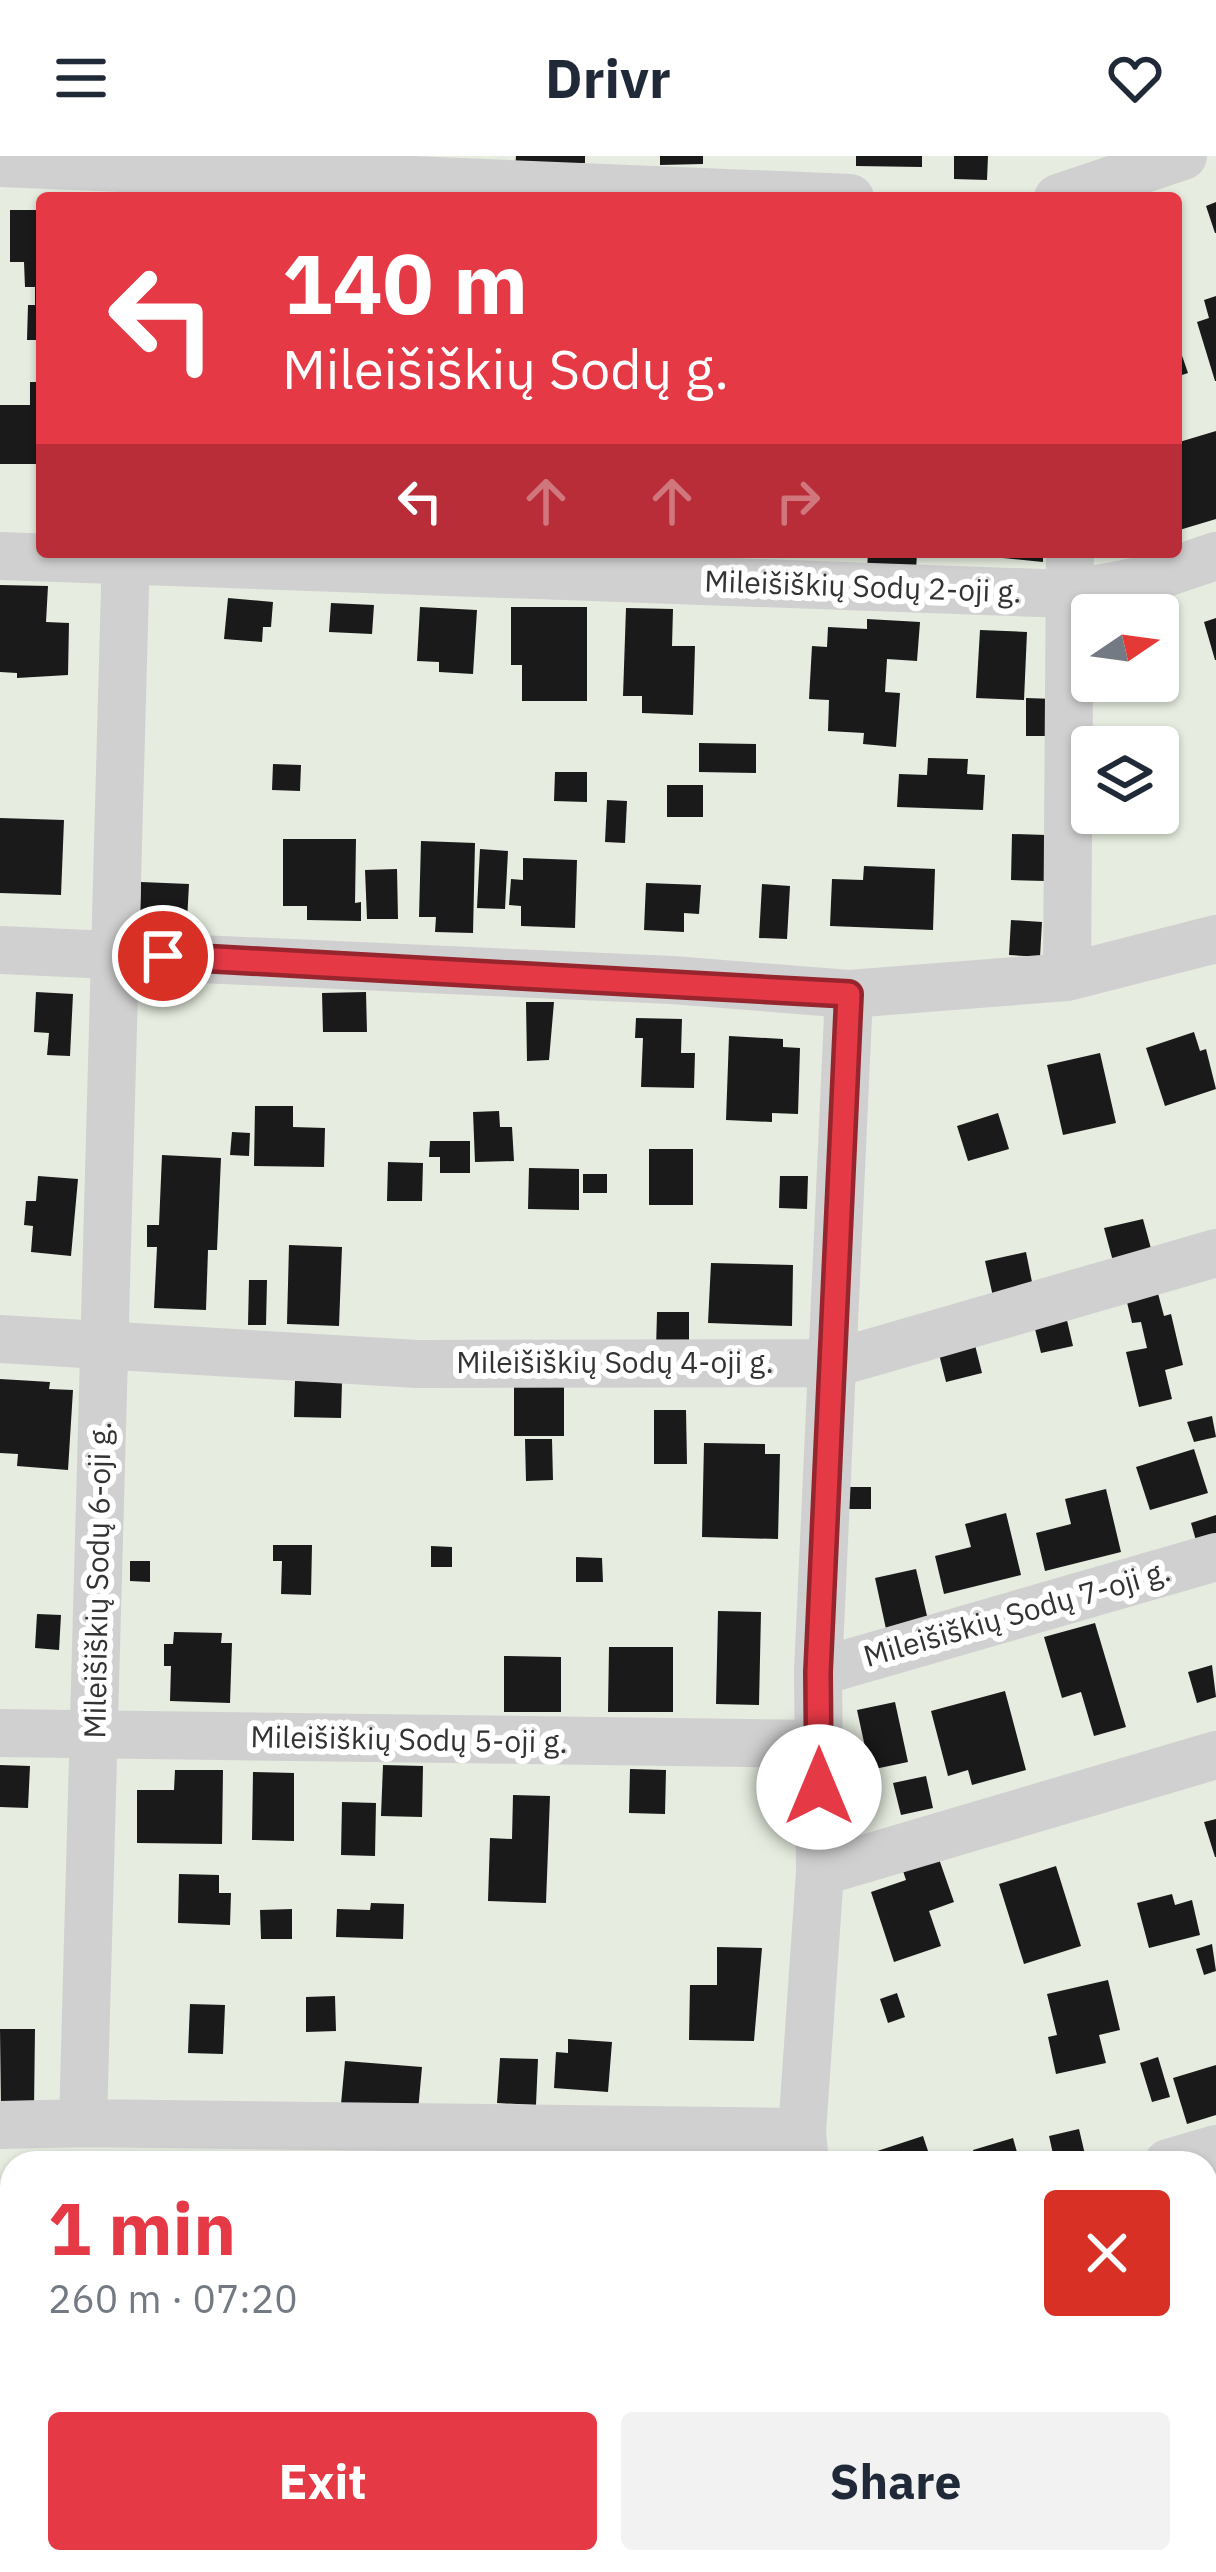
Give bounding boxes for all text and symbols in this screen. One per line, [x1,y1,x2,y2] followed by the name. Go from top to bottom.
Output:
[545,43,671,113] text: Drivr
[48,45,114,111] icon: menu
[1102,45,1168,111] icon: heart
[282,228,528,337] text: 140 m
[84,240,240,396] icon: left
[282,334,729,404] text: Mileišiškių Sodų g.
[387,468,453,534] icon: left
[513,468,579,534] icon: ahead
[639,468,705,534] icon: ahead
[765,468,831,534] icon: right
[704,560,1022,611] street label: Mileišiškių Sodų 2-oji g.
[1071,594,1179,702] north arrow
[1071,594,1179,834] map controls
[1071,726,1179,834] button: layers
[112,905,214,1007] pin
[130,923,196,989] icon: arrive
[456,1342,774,1381] street label: Mileišiškių Sodų 4-oji g.
[74,1421,119,1739] street label: Mileišiškių Sodų 6-oji g.
[859,1550,1175,1675] street label: Mileišiškių Sodų 7-oji g.
[250,1716,568,1761] street label: Mileišiškių Sodų 5-oji g.
[756,1724,882,1850] position arrow
[48,2181,236,2275] text: 1 min
[1044,2190,1170,2316] button: close
[48,2273,298,2324] text: 260 m · 07:20
[48,2412,597,2550] button: Exit
[621,2412,1170,2550] button: Share

